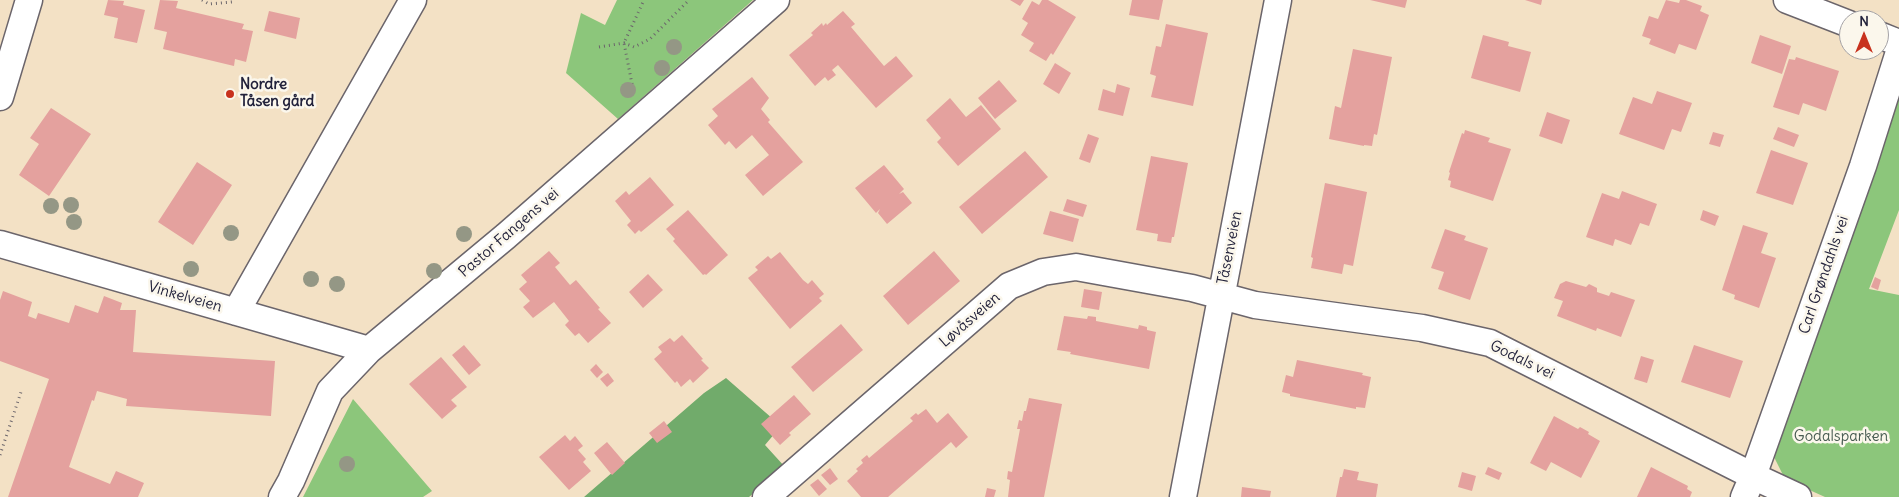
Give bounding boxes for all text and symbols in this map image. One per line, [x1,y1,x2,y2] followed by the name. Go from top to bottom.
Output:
[1839,10,1889,60] north arrow
[1859,12,1869,30] text: N
[240,76,314,111] place label: Nordre Tåsen gård
[224,88,236,100] marker: Nordre Tåsen gård
[455,185,563,281] street label: Pastor Fangens vei
[1214,210,1246,286] street label: Tåsenveien
[1795,214,1853,336] street label: Carl Grøndahls vei
[146,278,224,316] street label: Vinkelveien
[936,289,1004,351] street label: Løvåsveien
[1487,337,1557,383] street label: Godals vei
[1794,428,1888,446] park label: Godalsparken

